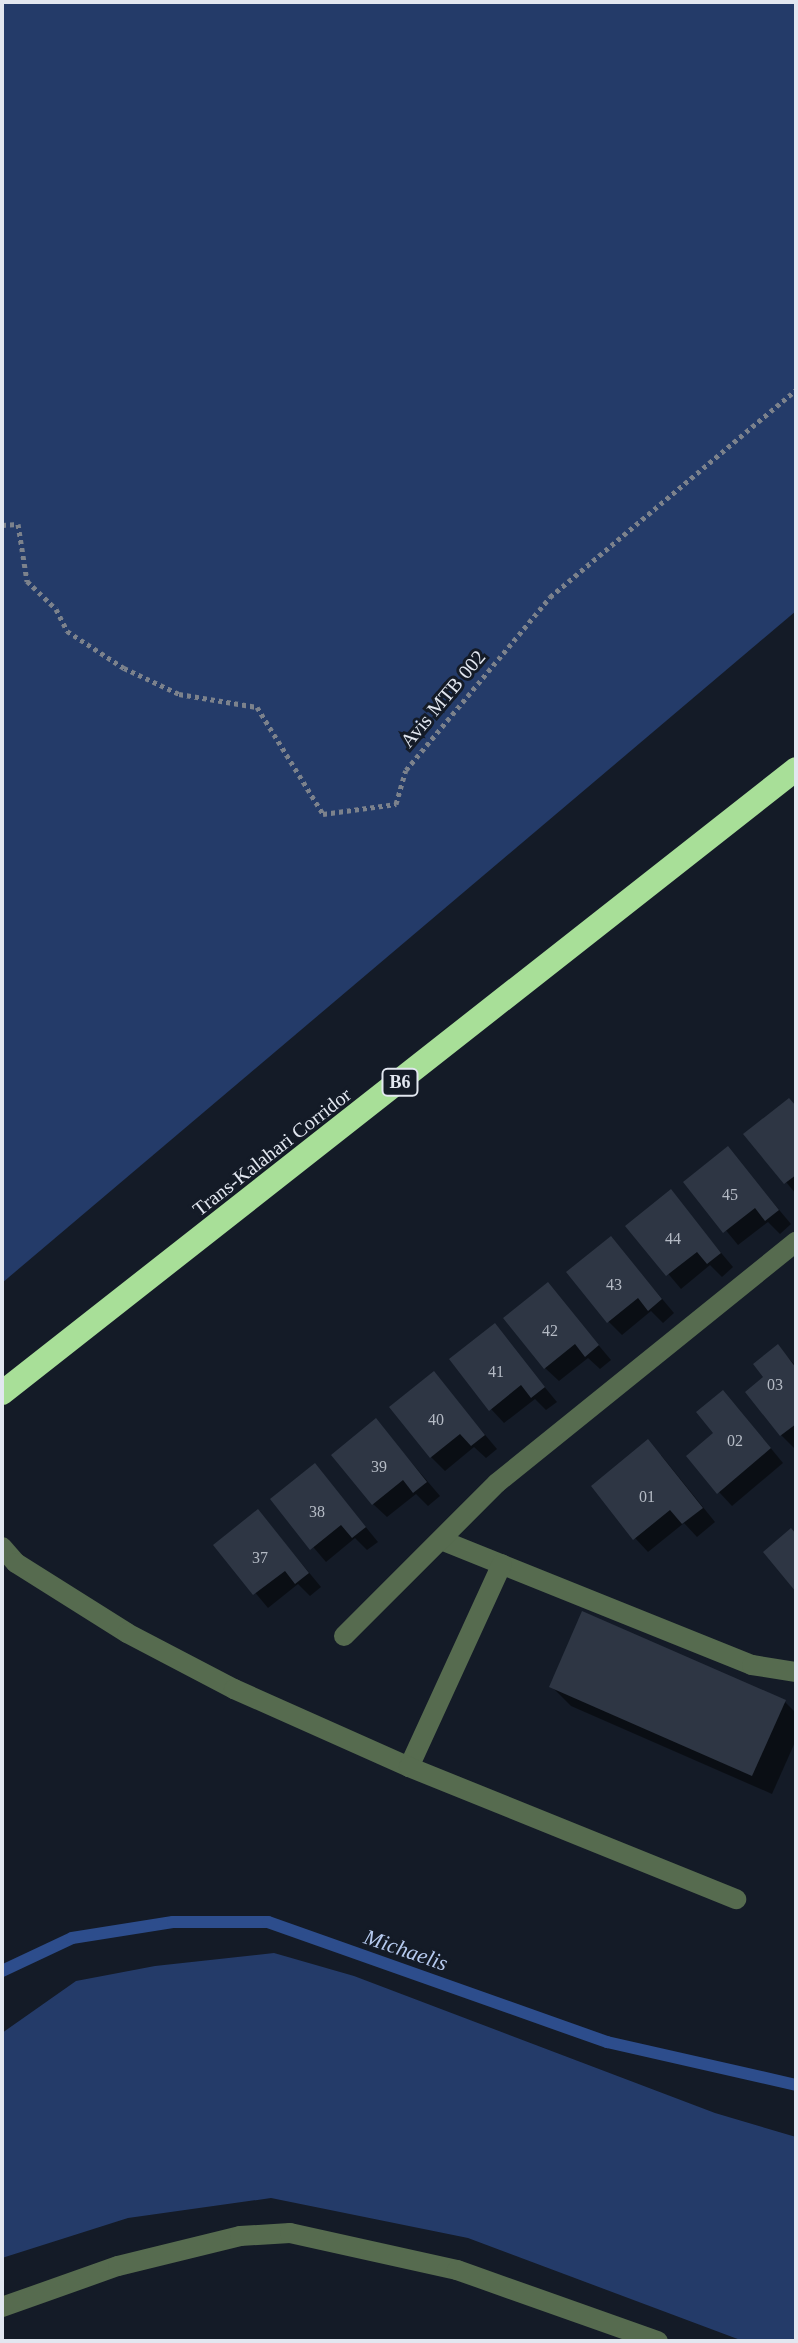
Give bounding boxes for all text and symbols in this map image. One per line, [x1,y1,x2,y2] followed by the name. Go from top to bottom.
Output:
[395,645,491,753] street label: Avis MTB 002
[380,1068,420,1096] road number: B6
[188,1083,356,1221] street label: Trans-Kalahari Corridor
[722,1185,738,1205] house number: 45
[665,1229,681,1249] house number: 44
[606,1275,622,1295] house number: 43
[542,1321,558,1341] house number: 42
[488,1362,504,1382] house number: 41
[767,1375,783,1395] house number: 03
[428,1410,444,1430] house number: 40
[727,1431,743,1451] house number: 02
[371,1457,387,1477] house number: 39
[639,1487,655,1507] house number: 01
[309,1502,325,1522] house number: 38
[252,1548,268,1568] house number: 37
[361,1923,451,1977] water label: Michaelis

